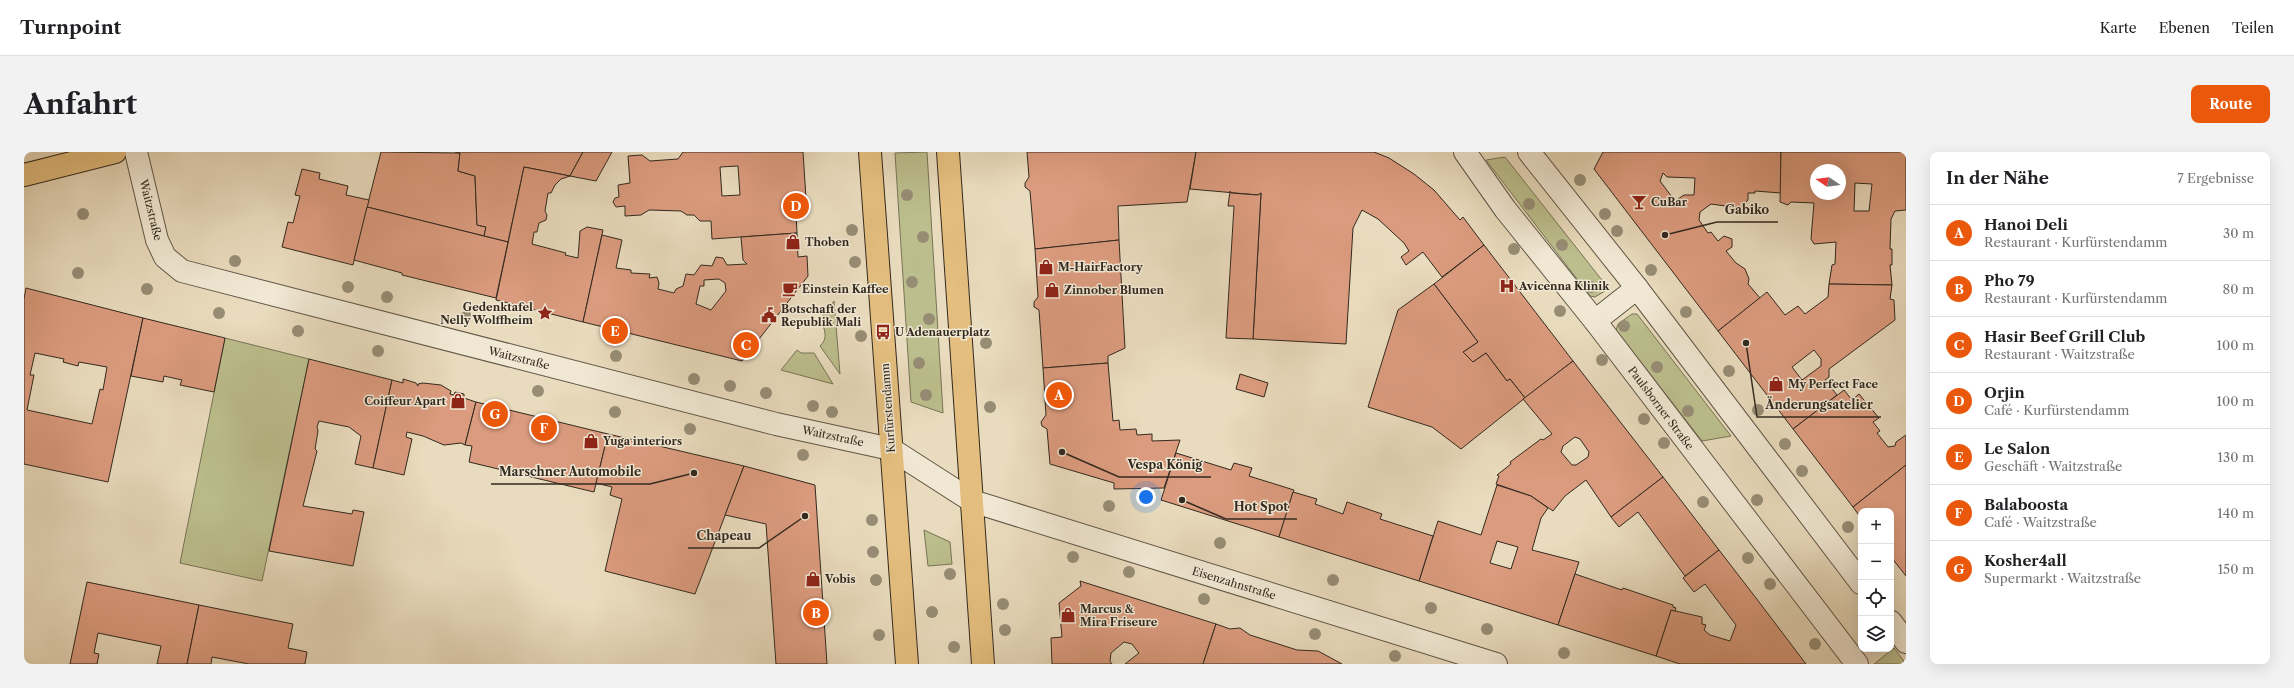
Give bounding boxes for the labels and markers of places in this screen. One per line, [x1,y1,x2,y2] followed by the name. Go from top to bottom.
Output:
[783,191,809,221] pin: D
[1630,193,1648,211] bar icon: CuBar
[1651,195,1688,209] place label: CuBar
[1717,198,1778,222] callout: Gabiko
[784,233,802,251] shop icon: Thoben
[805,235,850,249] place label: Thoben
[1037,258,1055,276] shop icon: M-HairFactory
[1058,260,1143,274] place label: M-HairFactory
[1498,277,1516,295] hospital icon: Avicenna Klinik
[1518,279,1610,293] place label: Avicenna Klinik
[781,280,799,298] cafe icon: Einstein Kaffee
[1043,281,1061,299] shop icon: Zinnober Blumen
[802,282,889,296] place label: Einstein Kaffee
[1064,283,1164,297] place label: Zinnober Blumen
[440,300,533,327] place label: Gedenktafel Nelly Wolffheim
[781,302,861,329] place label: Botschaft der Republik Mali
[536,304,554,322] place icon: Gedenktafel Nelly Wolffheim
[760,306,778,324] public building icon: Botschaft der Republik Mali
[602,316,628,346] pin: E
[874,323,892,341] bus stop icon: U Adenauerplatz
[895,325,990,339] place label: U Adenauerplatz
[733,330,759,360] pin: C
[1767,375,1785,393] shop icon: My Perfect Face
[1788,377,1879,391] place label: My Perfect Face
[1046,380,1072,410] pin: A
[449,392,467,410] shop icon: Coiffeur Apart
[1757,393,1881,417] callout: Änderungsatelier
[364,394,447,408] place label: Coiffeur Apart
[482,399,508,429] pin: G
[531,413,557,443] pin: F
[582,432,600,450] shop icon: Yuga interiors
[602,434,682,448] place label: Yuga interiors
[1119,453,1211,477] callout: Vespa König
[491,460,650,484] callout: Marschner Automobile
[1226,495,1297,519] callout: Hot Spot
[688,524,759,548] callout: Chapeau
[804,570,822,588] shop icon: Vobis
[824,572,856,586] place label: Vobis
[803,598,829,628] pin: B
[1080,602,1158,629] place label: Marcus & Mira Friseure
[1059,606,1077,624] shop icon: Marcus & Mira Friseure

